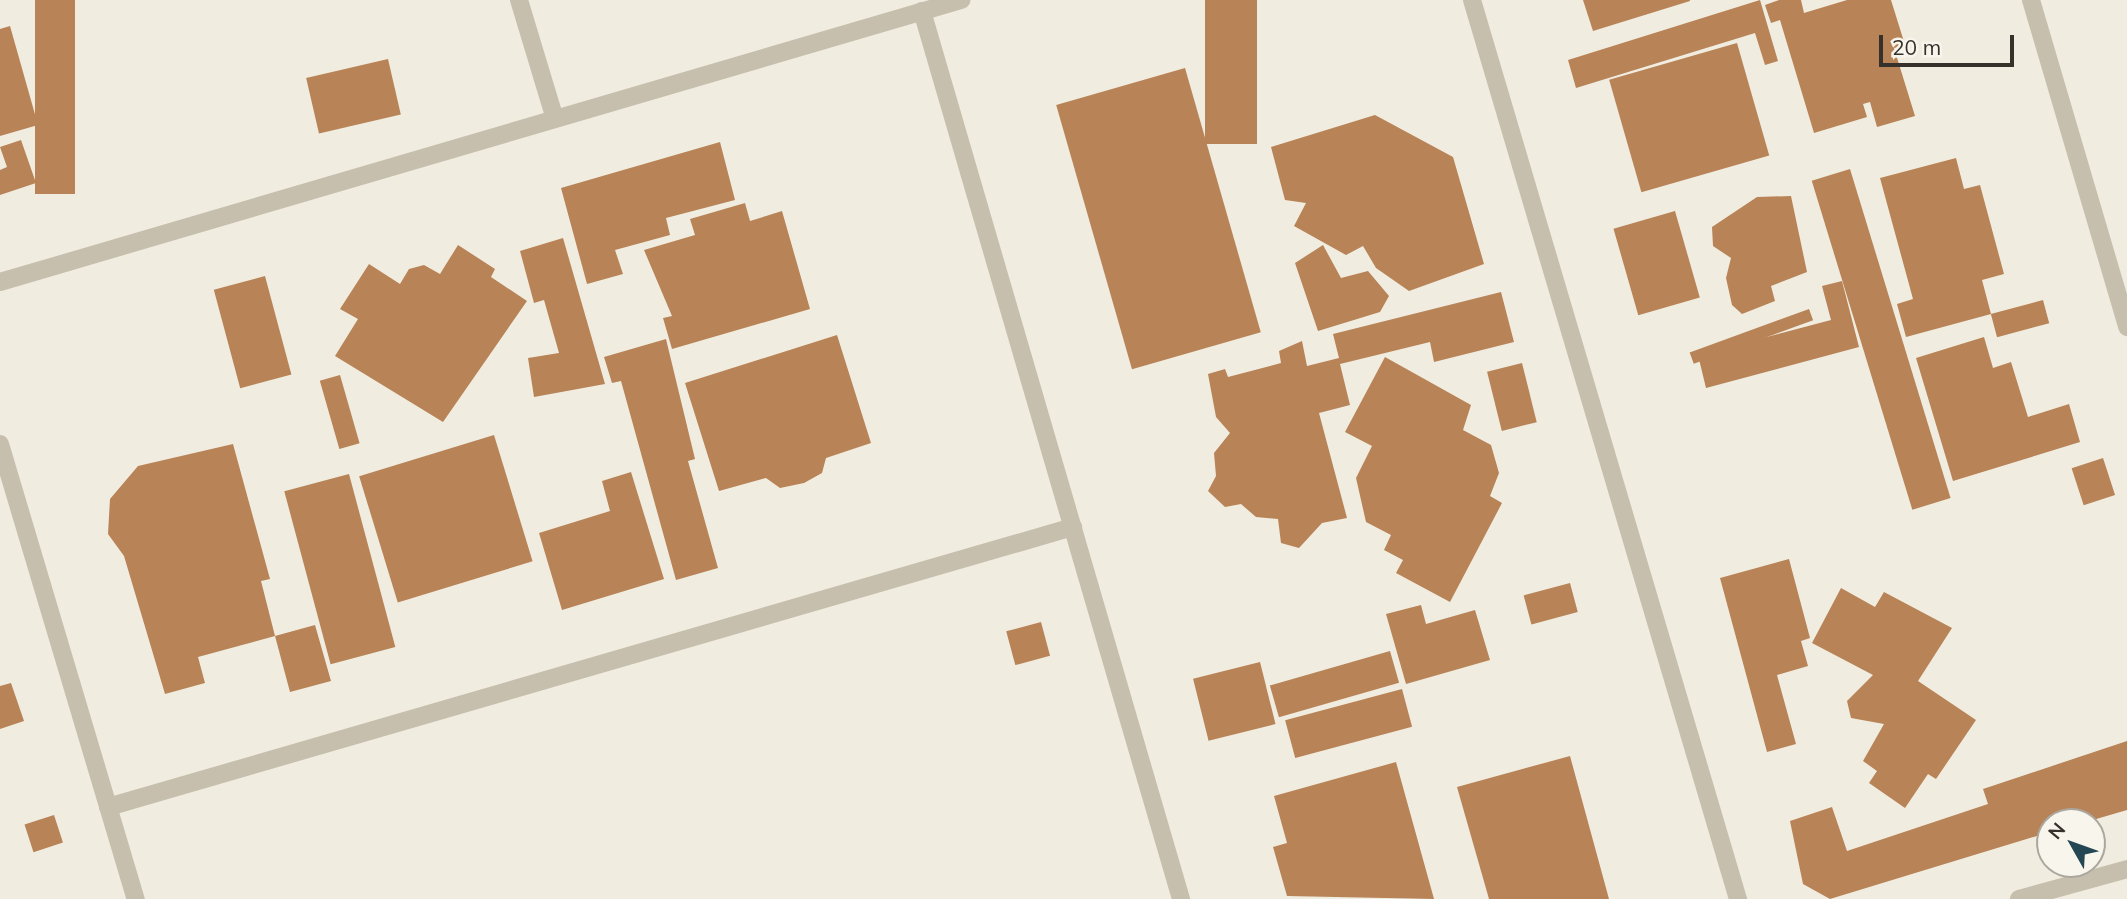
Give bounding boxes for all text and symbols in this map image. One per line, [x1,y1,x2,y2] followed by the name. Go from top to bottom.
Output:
[1882,21,2017,65] scale bar
[1892,34,1941,60] text: 20 m
[2036,808,2106,878] north arrow
[2043,818,2070,844] text: N

